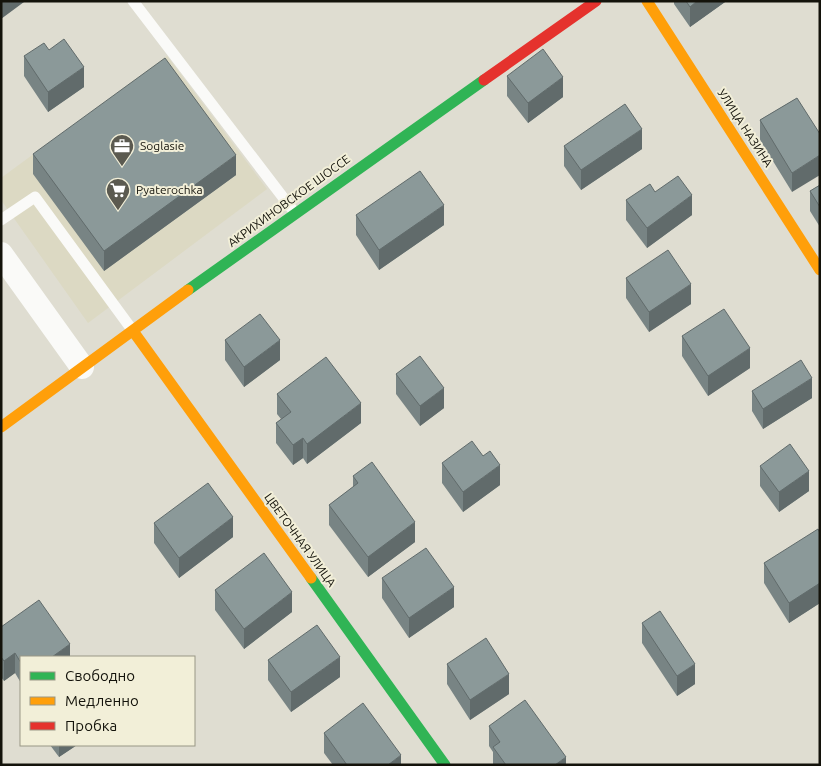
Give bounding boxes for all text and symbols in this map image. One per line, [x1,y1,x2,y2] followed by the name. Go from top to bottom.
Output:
[715,86,776,169] street label: УЛИЦА НАЗИНА
[109,133,135,167] office icon: Soglasie
[140,139,184,152] place label: Soglasie
[225,152,352,249] street label: АКРИХИНОВСКОЕ ШОССЕ
[105,177,131,211] supermarket icon: Pyaterochka
[136,183,203,196] place label: Pyaterochka
[262,491,339,589] street label: ЦВЕТОЧНАЯ УЛИЦА
[20,656,195,746] legend
[65,667,135,684] text: Свободно
[65,692,139,709] text: Медленно
[65,717,117,734] text: Пробка

